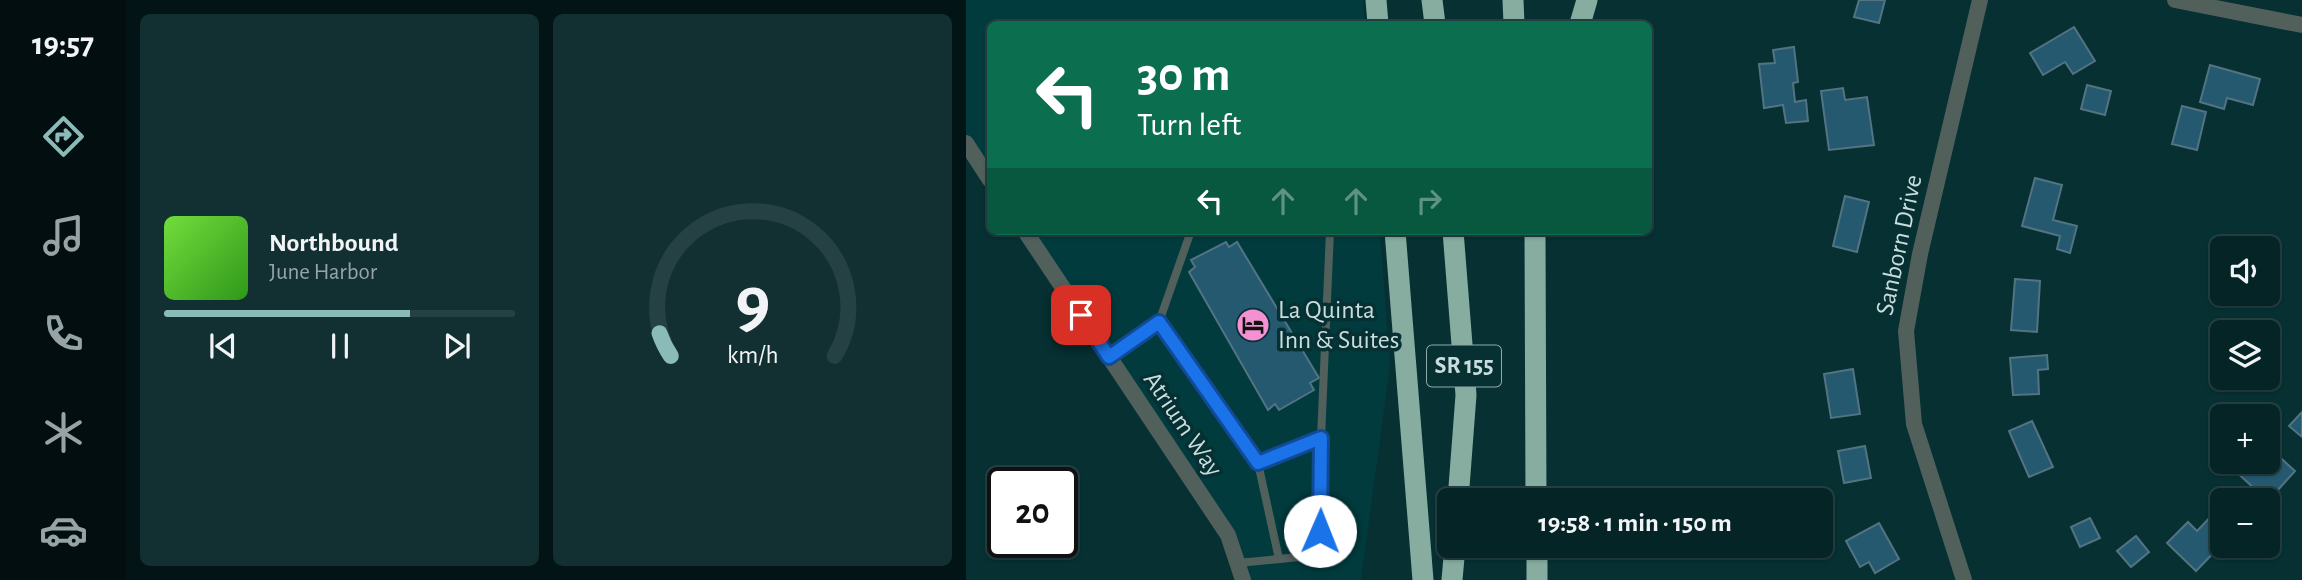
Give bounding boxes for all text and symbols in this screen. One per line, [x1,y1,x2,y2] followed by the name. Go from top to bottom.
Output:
[32,28,94,60] text: 19:57
[1022,49,1113,140] icon: left
[1137,51,1231,100] text: 30 m
[1137,109,1241,141] text: Turn left
[39,112,88,161] icon: directions
[1871,172,1927,318] street label: Sanborn Drive
[1191,182,1229,220] icon: left
[1264,182,1302,220] icon: ahead
[1337,182,1375,220] icon: ahead
[1410,182,1448,220] icon: right
[39,211,88,260] icon: music
[269,230,398,256] text: Northbound
[2210,236,2280,558] map controls
[2210,236,2280,306] button: sound
[269,261,377,284] text: June Harbor
[735,268,770,341] text: 9
[1051,285,1111,345] pin
[1062,296,1100,334] icon: arrive
[1278,297,1399,353] place label: La Quinta Inn & Suites
[1234,306,1272,344] hotel icon: La Quinta Inn & Suites
[39,309,88,358] icon: phone
[2210,320,2280,390] button: layers
[204,327,242,365] icon: previous
[321,327,359,365] icon: pause
[438,327,476,365] icon: next
[727,343,778,368] text: km/h
[1427,346,1501,386] road number: SR 155
[1139,367,1227,481] street label: Atrium Way
[2210,404,2280,474] button: +
[39,408,88,457] icon: climate
[987,467,1078,558] speed limit sign: 20
[2210,488,2280,558] button: −
[1283,494,1357,568] position arrow
[39,506,88,555] icon: car
[1538,510,1732,536] text: 19:58 · 1 min · 150 m

